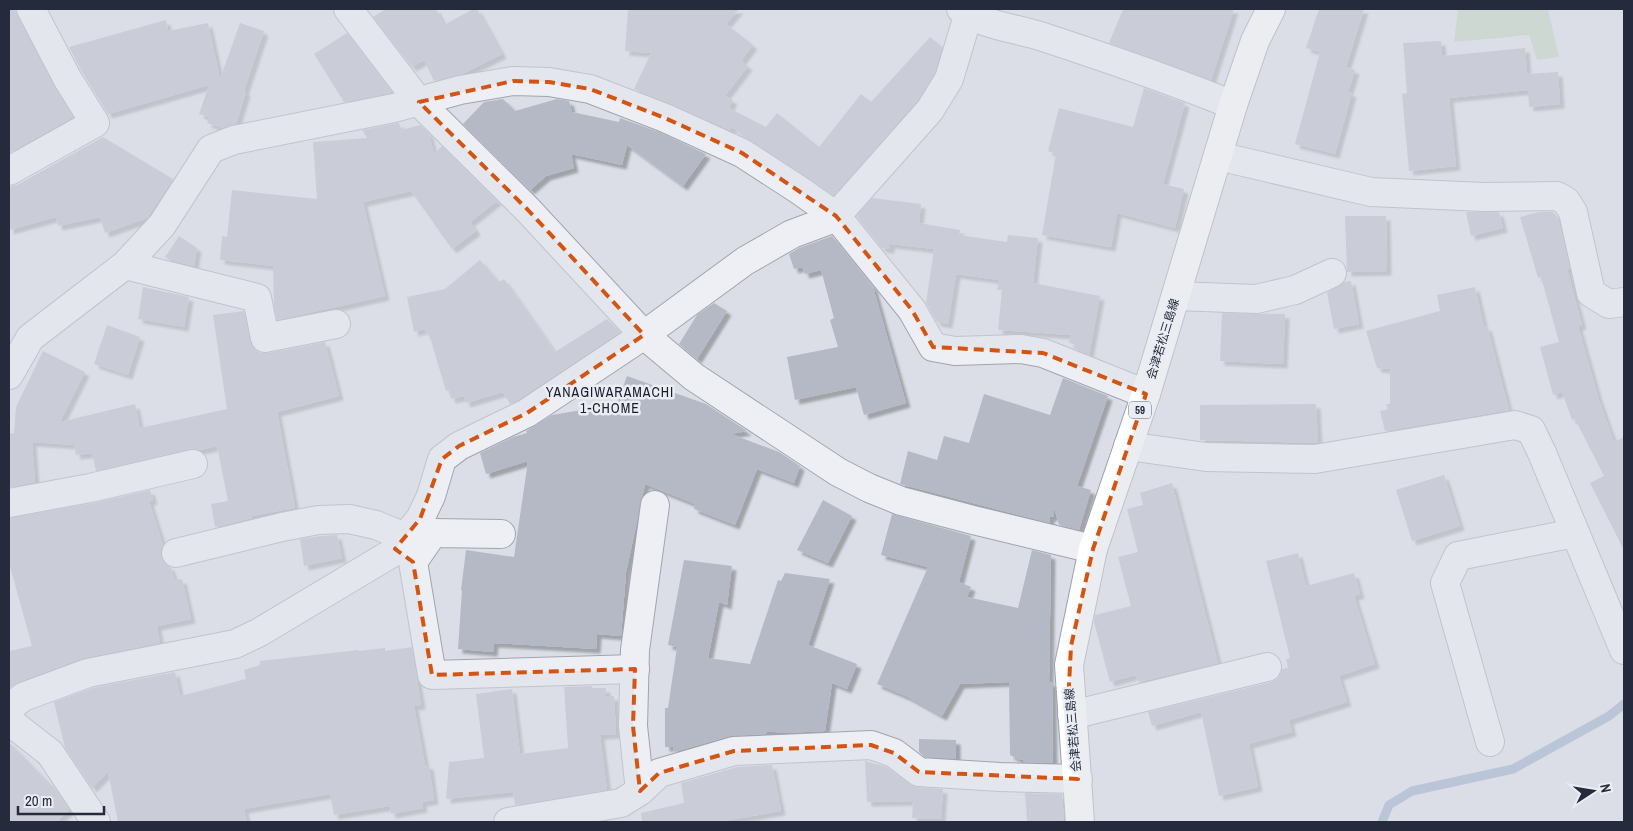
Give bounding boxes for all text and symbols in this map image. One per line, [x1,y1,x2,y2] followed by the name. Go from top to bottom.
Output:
[1143,296,1183,382] street label: 会津若松三島線
[546,383,674,417] district label: YANAGIWARAMACHI 1-CHOME
[1129,402,1151,418] road number: 59
[1061,687,1085,773] street label: 会津若松三島線
[1568,766,1618,816] north arrow
[1596,782,1615,794] text: N
[18,784,104,816] scale bar
[25,790,52,811] text: 20 m

